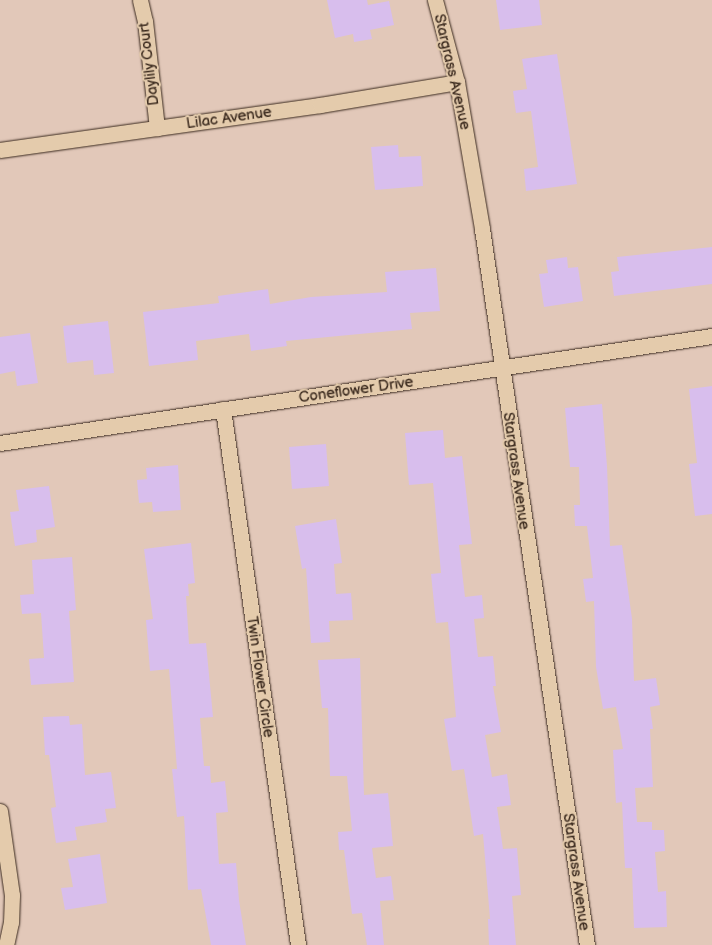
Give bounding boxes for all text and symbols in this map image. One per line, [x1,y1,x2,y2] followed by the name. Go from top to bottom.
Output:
[430,12,474,132] street label: Stargrass Avenue
[135,21,163,107] street label: Daylily Court
[185,103,273,133] street label: Lilac Avenue
[298,373,414,407] street label: Coneflower Drive
[499,411,533,531] street label: Stargrass Avenue
[243,615,277,739] street label: Twin Flower Circle
[559,812,593,932] street label: Stargrass Avenue

